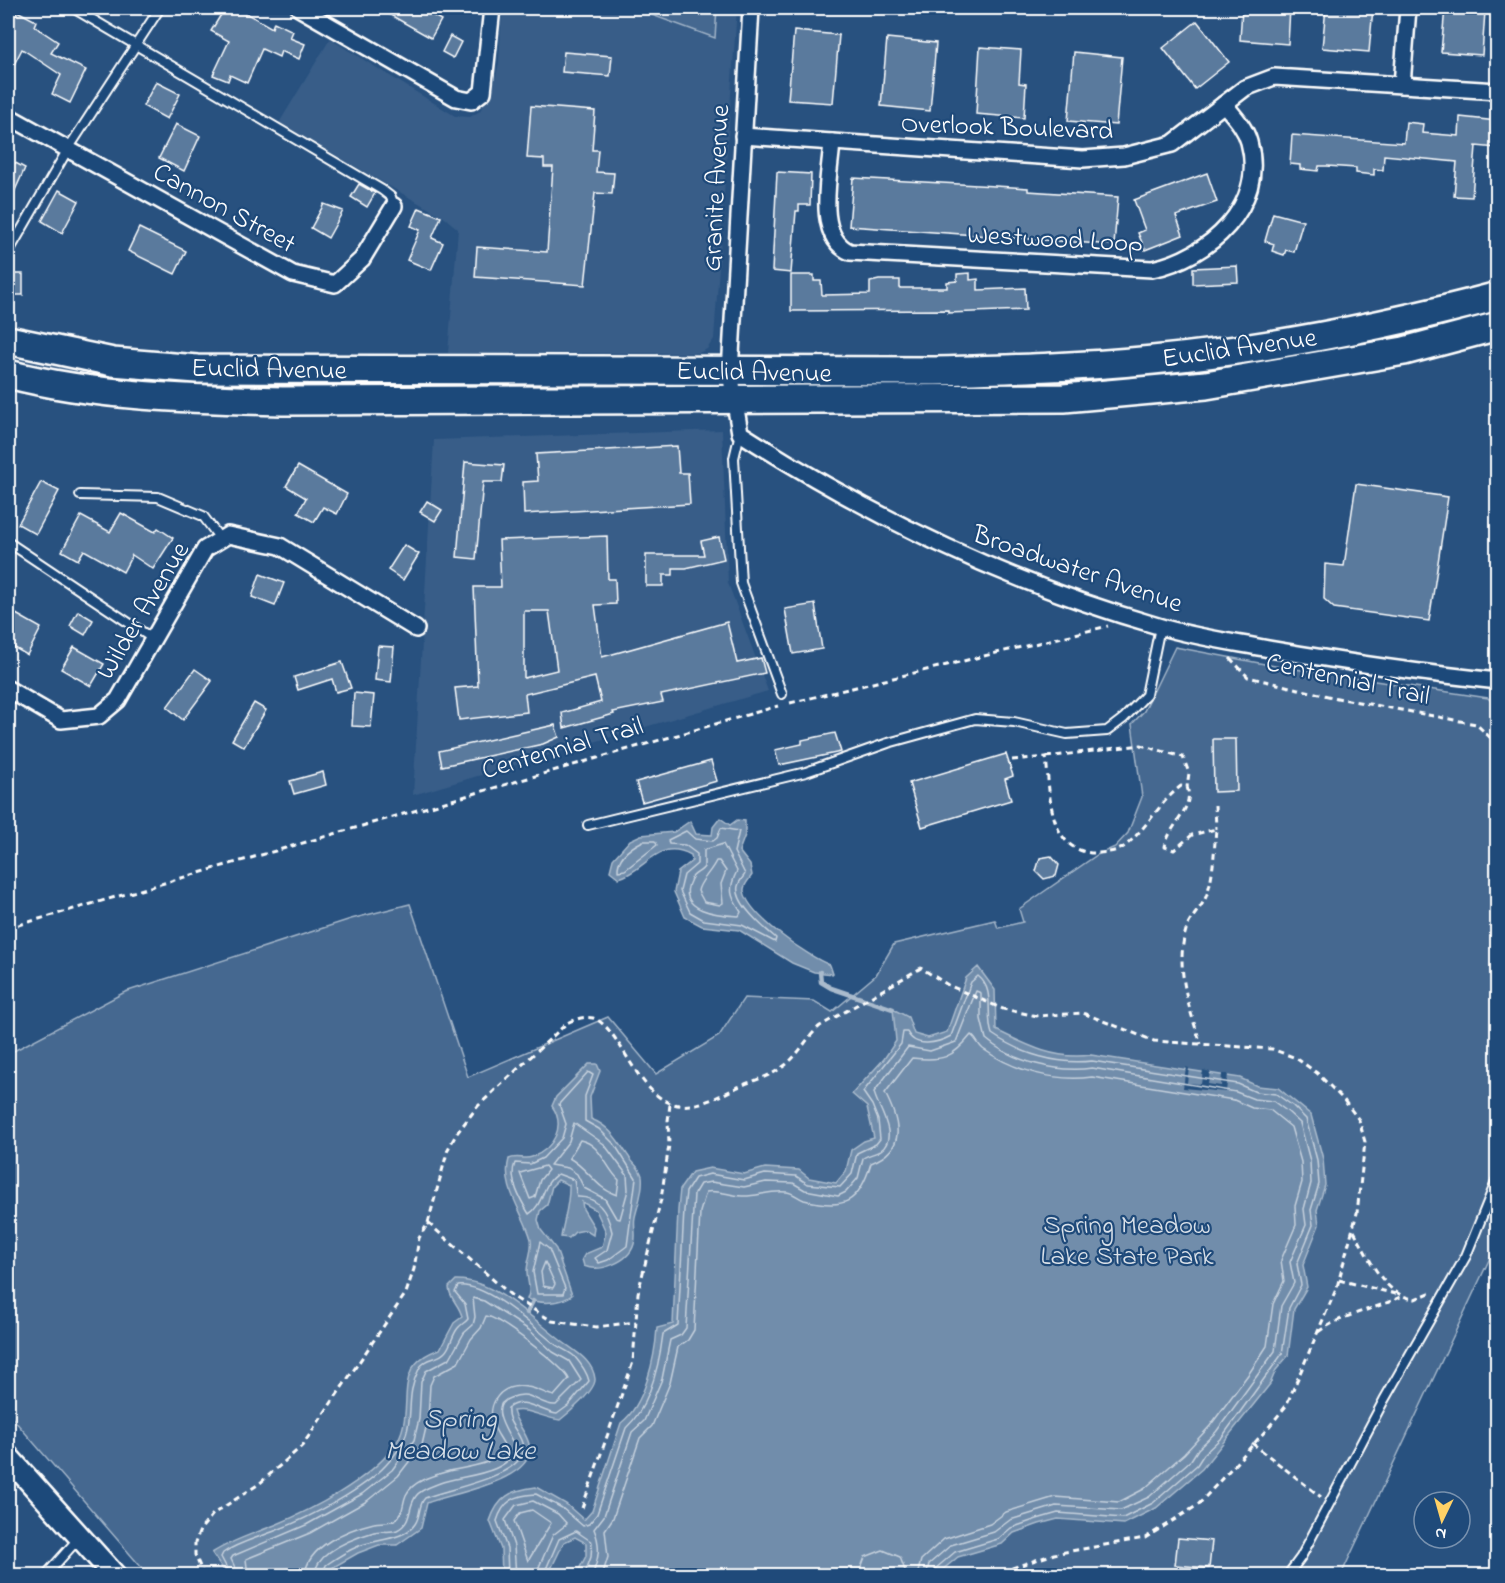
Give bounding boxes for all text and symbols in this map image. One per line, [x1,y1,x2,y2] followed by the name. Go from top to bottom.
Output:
[694,103,741,272] street label: Granite Avenue
[900,105,1114,152] street label: Overlook Boulevard
[145,154,302,265] street label: Cannon Street
[966,216,1144,265] street label: Westwood Loop
[1160,319,1320,380] street label: Euclid Avenue
[191,350,348,391] street label: Euclid Avenue
[676,353,833,394] street label: Euclid Avenue
[966,516,1188,625] street label: Broadwater Avenue
[88,534,201,688] street label: Wilder Avenue
[1262,644,1433,717] street label: Centennial Trail
[477,708,648,791] street label: Centennial Trail
[1041,1207,1214,1277] park label: Spring Meadow Lake State Park
[385,1400,537,1473] water label: Spring Meadow Lake
[1412,1490,1472,1550] north arrow
[1434,1521,1447,1545] text: N

